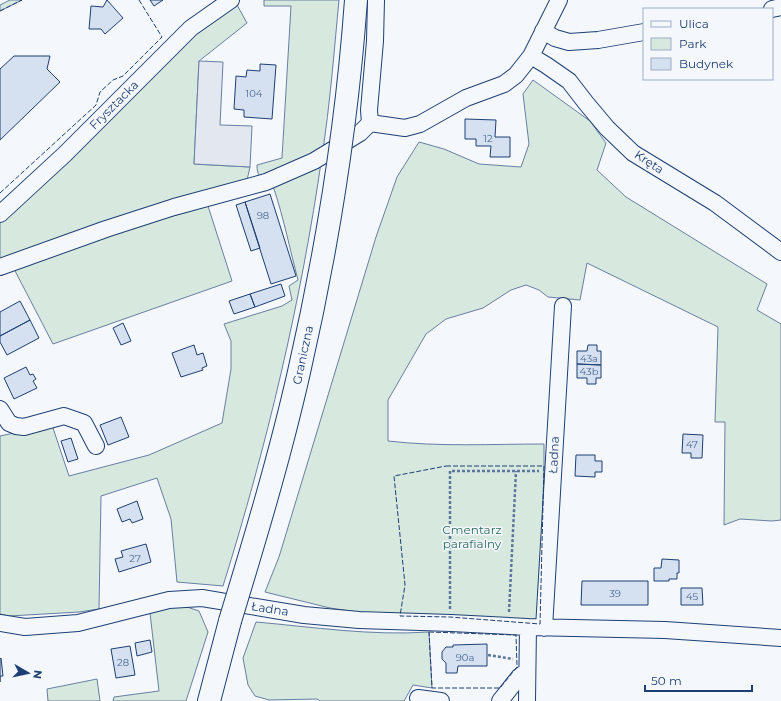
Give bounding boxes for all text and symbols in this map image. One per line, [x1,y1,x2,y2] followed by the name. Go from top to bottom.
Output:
[643,8,773,80] legend
[679,16,709,31] text: Ulica
[679,36,707,51] text: Park
[679,56,734,71] text: Budynek
[86,77,141,132] street label: Frysztacka
[246,87,263,100] house number: 104
[483,132,493,145] house number: 12
[632,147,667,177] street label: Kręta
[257,209,269,222] house number: 98
[289,324,316,386] street label: Graniczna
[580,352,598,365] house number: 43a
[580,365,599,378] house number: 43b
[545,436,562,474] street label: Ładna
[686,438,698,451] house number: 47
[442,522,502,551] park label: Cmentarz parafialny
[129,552,141,565] house number: 27
[609,587,621,600] house number: 39
[686,590,698,603] house number: 45
[250,598,290,619] street label: Ładna
[456,651,474,664] house number: 90a
[8,653,48,693] north arrow
[117,656,129,669] house number: 28
[645,667,752,693] scale bar
[30,669,45,680] text: N
[651,673,682,688] text: 50 m

